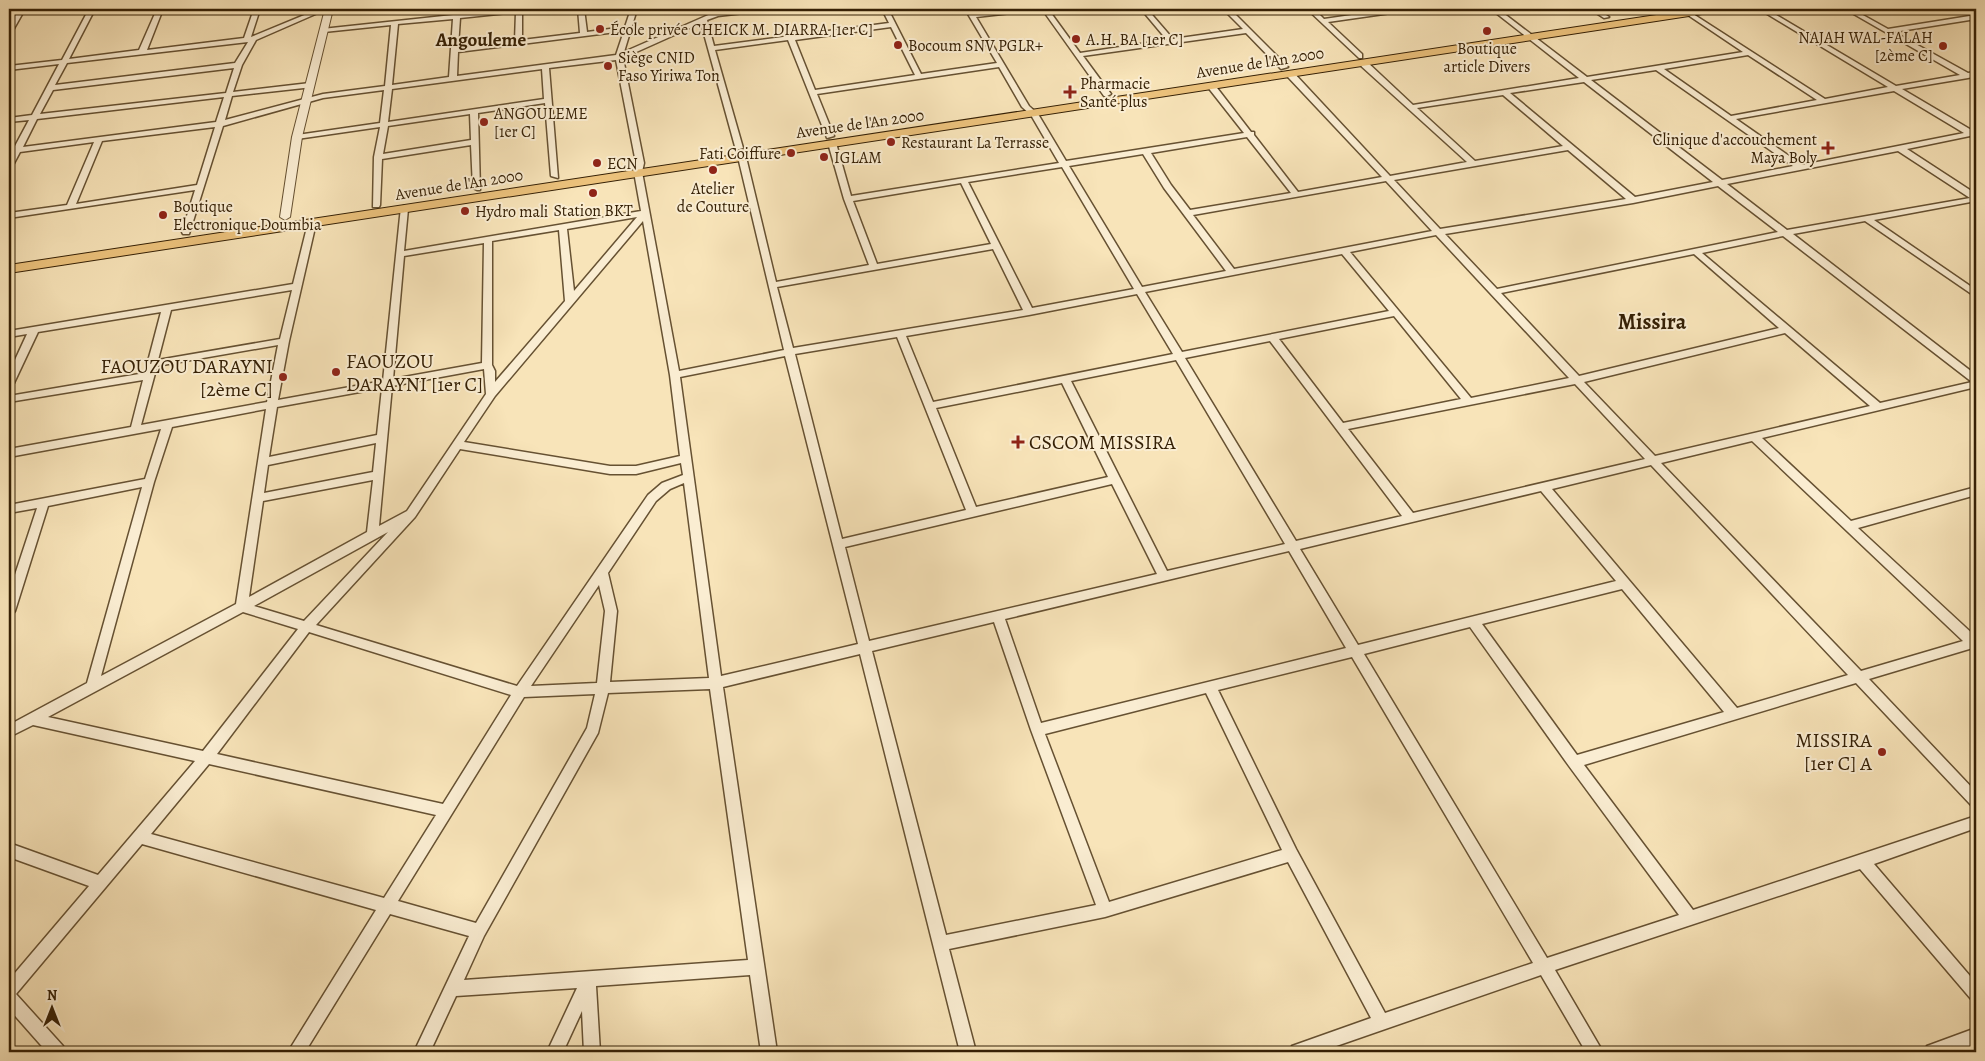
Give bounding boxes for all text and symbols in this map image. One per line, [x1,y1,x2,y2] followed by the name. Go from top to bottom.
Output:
[610,19,873,41] place label: École privée CHEICK M. DIARRA [1er C]
[594,23,606,35] marker: École privée CHEICK M. DIARRA [1er C]
[1481,25,1493,37] marker: Boutique article Divers
[435,27,526,53] district label: Angouleme
[1798,27,1933,67] place label: NAJAH WAL-FALAH [2ème C]
[1085,29,1183,51] place label: A.H. BA [1er C]
[1070,33,1082,45] marker: A.H. BA [1er C]
[908,35,1043,57] place label: Bocoum SNV PGLR+
[1444,38,1530,78] place label: Boutique article Divers
[892,39,904,51] marker: Bocoum SNV PGLR+
[1937,40,1949,52] marker: NAJAH WAL-FALAH [2ème C]
[1194,42,1326,84] street label: Avenue de l'An 2000
[618,47,720,87] place label: Siège CNID Faso Yiriwa Ton
[602,60,614,72] marker: Siège CNID Faso Yiriwa Ton
[1080,73,1150,113] place label: Pharmacie Santé plus
[1064,86,1076,98] marker: Pharmacie Santé plus
[493,103,588,143] place label: ANGOULEME [1er C]
[794,104,926,144] street label: Avenue de l'An 2000
[478,116,490,128] marker: ANGOULEME [1er C]
[1652,129,1818,169] place label: Clinique d'accouchement Maya Boly
[901,132,1049,154] place label: Restaurant La Terrasse
[885,136,897,148] marker: Restaurant La Terrasse
[1821,141,1835,155] marker: Clinique d'accouchement Maya Boly
[699,143,781,165] place label: Fati Coiffure
[785,147,797,159] marker: Fati Coiffure
[834,147,882,169] place label: IGLAM
[818,151,830,163] marker: IGLAM
[607,153,638,175] place label: ECN
[591,157,603,169] marker: ECN
[393,164,525,206] street label: Avenue de l'An 2000
[707,164,719,176] marker: Atelier de Couture
[677,178,749,218] place label: Atelier de Couture
[587,187,599,199] marker: Station BKT
[173,196,322,236] place label: Boutique Electronique Doumbia
[553,200,633,222] place label: Station BKT
[475,201,548,223] place label: Hydro mali
[459,205,471,217] marker: Hydro mali
[157,209,169,221] marker: Boutique Electronique Doumbia
[1618,307,1687,337] district label: Missira
[346,348,483,398] place label: FAOUZOU DARAYNI [1er C]
[100,353,273,403] place label: FAOUZOU DARAYNI [2ème C]
[330,366,342,378] marker: FAOUZOU DARAYNI [1er C]
[277,371,289,383] marker: FAOUZOU DARAYNI [2ème C]
[1029,429,1176,456] place label: CSCOM MISSIRA
[1011,435,1025,449] marker: CSCOM MISSIRA
[1796,727,1872,777] place label: MISSIRA [1er C] A
[1876,746,1888,758] marker: MISSIRA [1er C] A
[28,984,78,1034] north arrow
[47,986,57,1005] text: N

